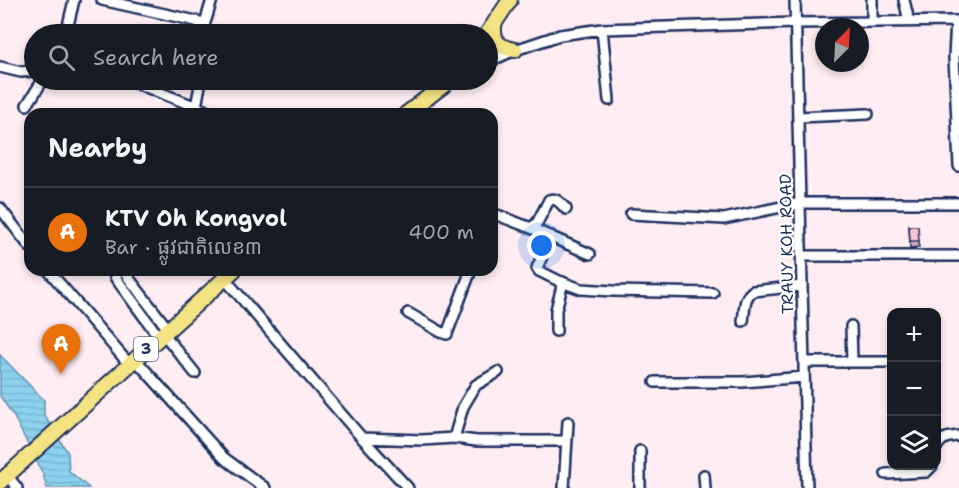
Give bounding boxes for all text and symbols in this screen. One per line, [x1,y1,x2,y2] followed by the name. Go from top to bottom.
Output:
[815,18,869,72] north arrow
[24,24,498,90] search box
[45,41,78,74] icon: search
[93,43,219,72] text: Search here
[48,130,147,165] text: Nearby
[775,174,798,314] street label: TRAUY KOH ROAD
[105,204,287,233] text: KTV Oh Kongvol
[60,219,75,245] text: A
[408,219,474,245] text: 400 m
[527,231,556,260] your location
[105,234,262,260] text: Bar · ផ្លូវជាតិលេខ៣
[887,308,941,470] map controls
[887,308,941,362] button: +
[42,324,80,374] pin: A
[134,337,158,361] road number: 3
[887,362,941,416] button: −
[887,416,941,470] button: layers

